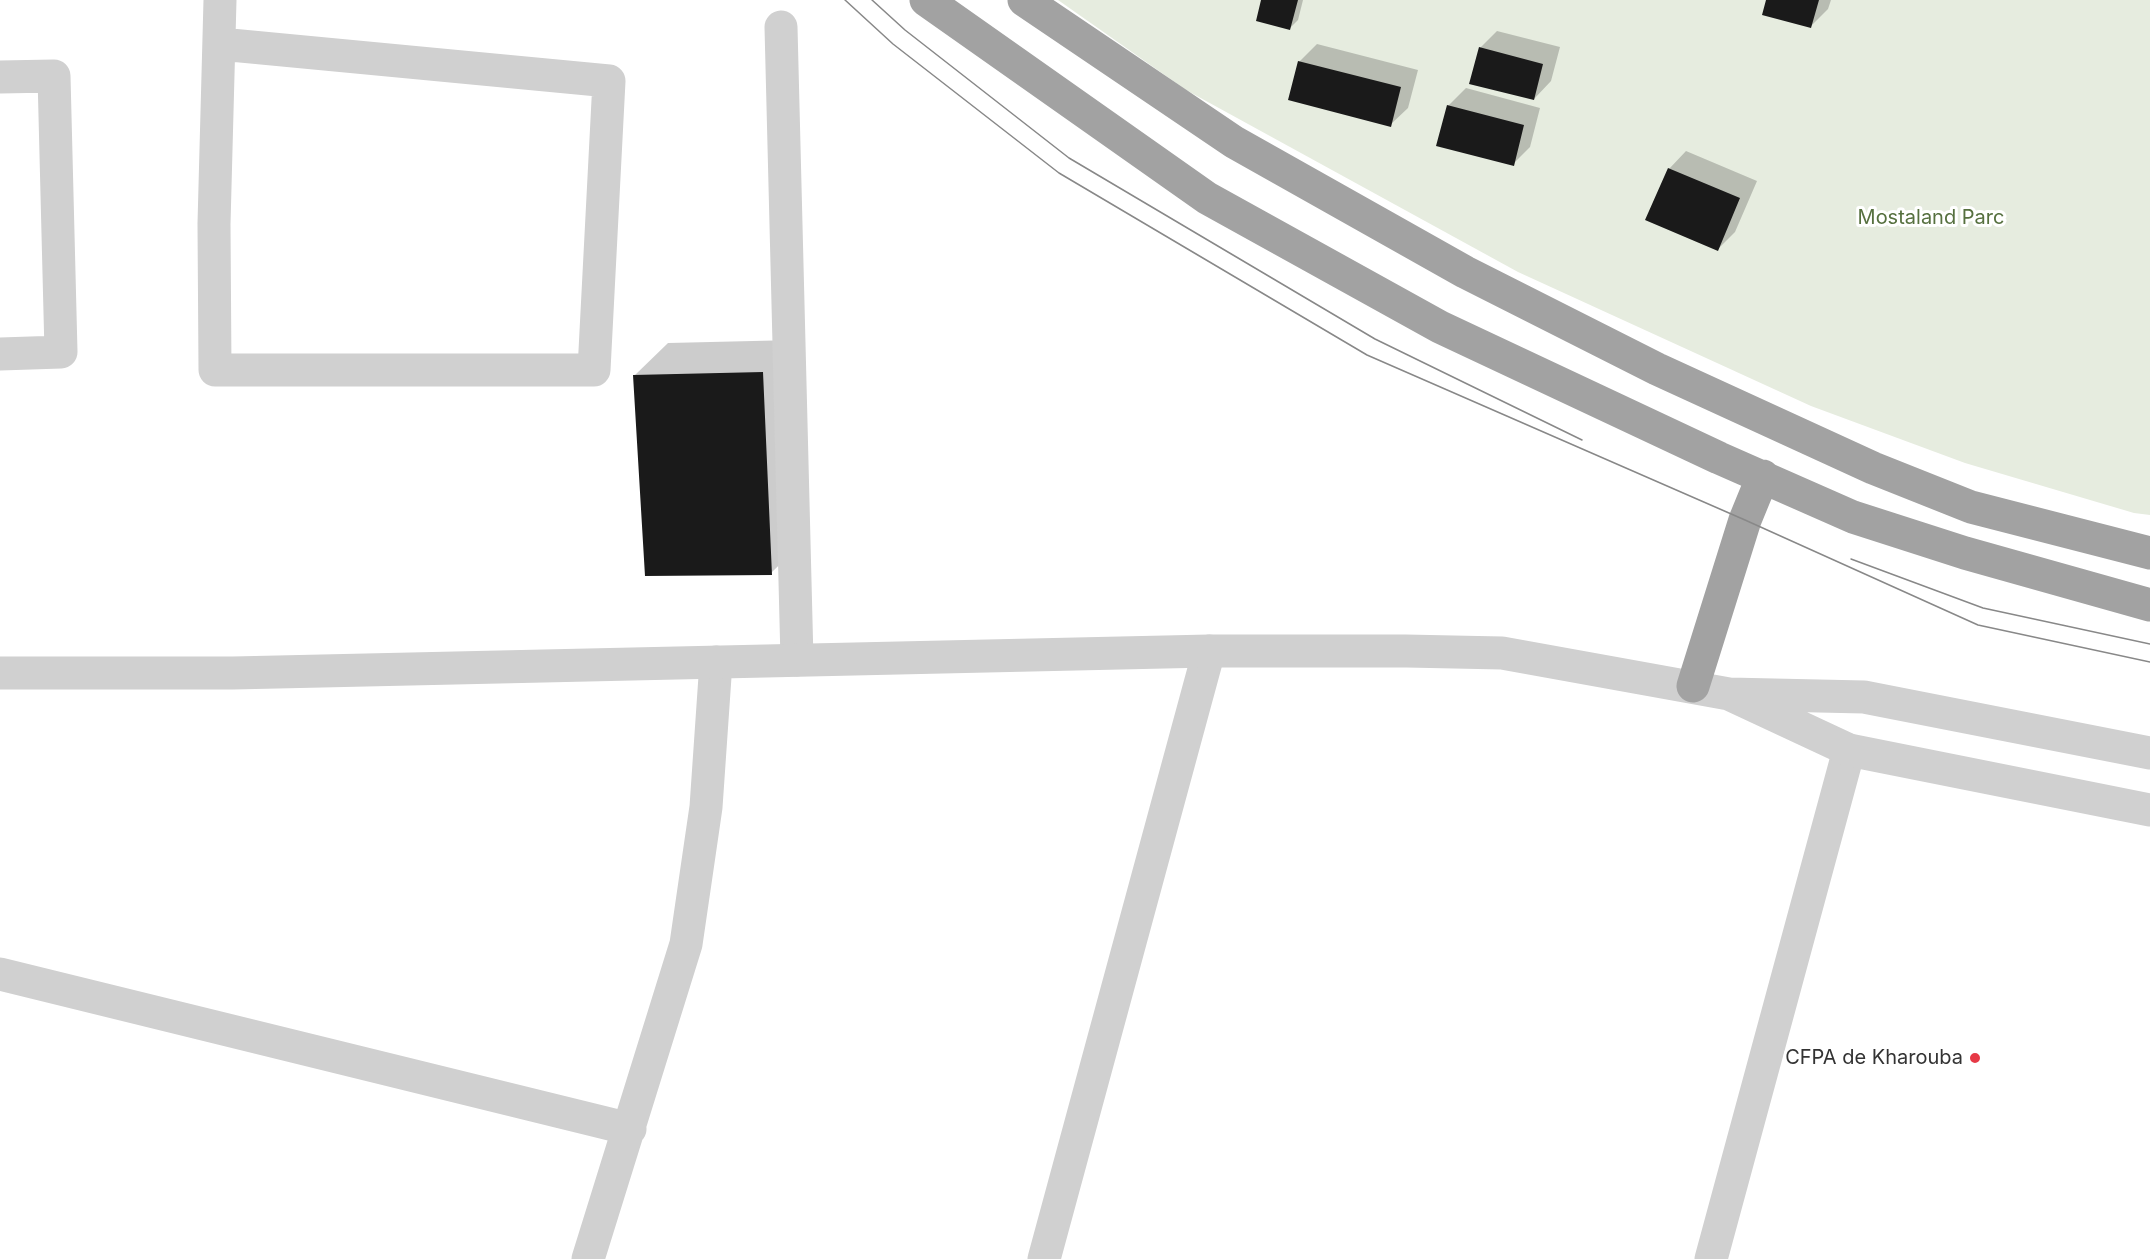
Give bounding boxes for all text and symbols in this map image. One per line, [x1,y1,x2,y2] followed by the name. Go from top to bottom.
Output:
[1858,206,2004,230] park label: Mostaland Parc
[1785,1046,1963,1070] place label: CFPA de Kharouba
[1968,1051,1982,1065] marker: CFPA de Kharouba

